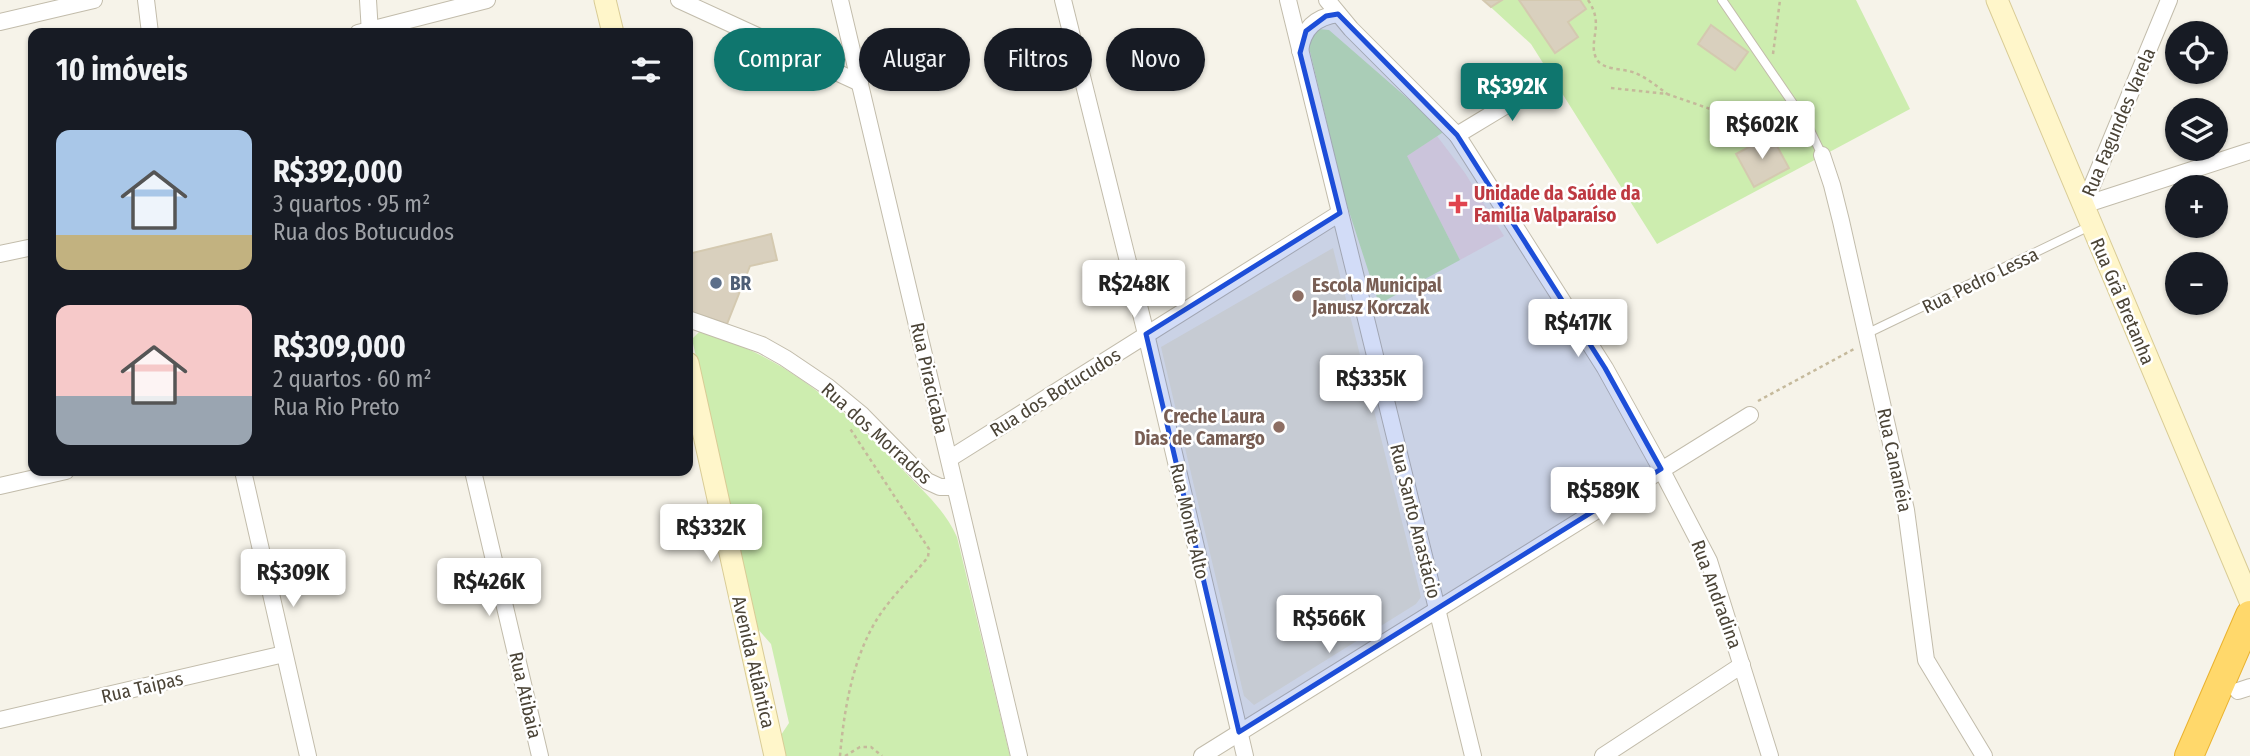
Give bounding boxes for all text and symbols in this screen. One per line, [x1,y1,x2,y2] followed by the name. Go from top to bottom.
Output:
[2165,21,2228,315] map controls
[2165,21,2228,84] button: locate
[714,28,845,91] chip: Comprar
[859,28,970,91] chip: Alugar
[984,28,1092,91] chip: Filtros
[1106,28,1205,91] chip: Novo
[2077,44,2160,200] street label: Rua Fagundes Varela
[627,51,665,89] icon: filters
[56,52,188,88] text: 10 imóveis
[1455,64,1569,123] pin: R$392K
[1477,72,1547,100] text: R$392K
[2165,98,2228,161] button: layers
[1705,102,1819,161] pin: R$602K
[1726,110,1798,138] text: R$602K
[273,154,403,190] text: R$392,000
[112,158,196,242] icon: home
[2165,175,2228,238] button: +
[1474,182,1640,227] place label: Unidade da Saúde da Família Valparaíso
[273,190,430,218] text: 3 quartos · 95 m²
[1448,194,1468,214] marker: Unidade da Saúde da Família Valparaíso
[273,218,454,246] text: Rua dos Botucudos
[2086,234,2160,368] street label: Rua Grã Bretanha
[1918,242,2042,318] street label: Rua Pedro Lessa
[2165,252,2228,315] button: −
[1077,260,1191,320] pin: R$248K
[1098,269,1170,297] text: R$248K
[730,272,752,295] place label: BR
[1311,274,1443,319] place label: Escola Municipal Janusz Korczak
[708,275,724,291] marker: BR
[1290,288,1306,304] marker: Escola Municipal Janusz Korczak
[1521,300,1635,359] pin: R$417K
[1544,308,1612,336] text: R$417K
[906,320,953,436] street label: Rua Piracicaba
[273,329,406,365] text: R$309,000
[112,333,196,417] icon: home
[986,343,1125,442] street label: Rua dos Botucudos
[1314,356,1428,415] pin: R$335K
[1336,364,1406,392] text: R$335K
[273,365,432,393] text: 2 quartos · 60 m²
[817,378,937,489] street label: Rua dos Morrados
[273,393,400,421] text: Rua Rio Preto
[1134,405,1265,450] place label: Creche Laura Dias de Camargo
[1872,406,1917,514] street label: Rua Cananéia
[1271,419,1287,435] marker: Creche Laura Dias de Camargo
[1385,441,1446,601] street label: Rua Santo Anastácio
[1165,461,1214,581] street label: Rua Monte Alto
[1546,468,1660,527] pin: R$589K
[1567,476,1639,504] text: R$589K
[654,504,768,564] pin: R$332K
[676,513,746,541] text: R$332K
[1686,537,1747,652] street label: Rua Andradina
[236,550,350,609] pin: R$309K
[257,558,329,586] text: R$309K
[432,558,546,618] pin: R$426K
[453,567,525,595] text: R$426K
[727,594,780,730] street label: Avenida Atlântica
[1272,596,1386,655] pin: R$566K
[1293,604,1365,632] text: R$566K
[504,649,547,741] street label: Rua Atibaia
[99,667,185,708] street label: Rua Taipas

